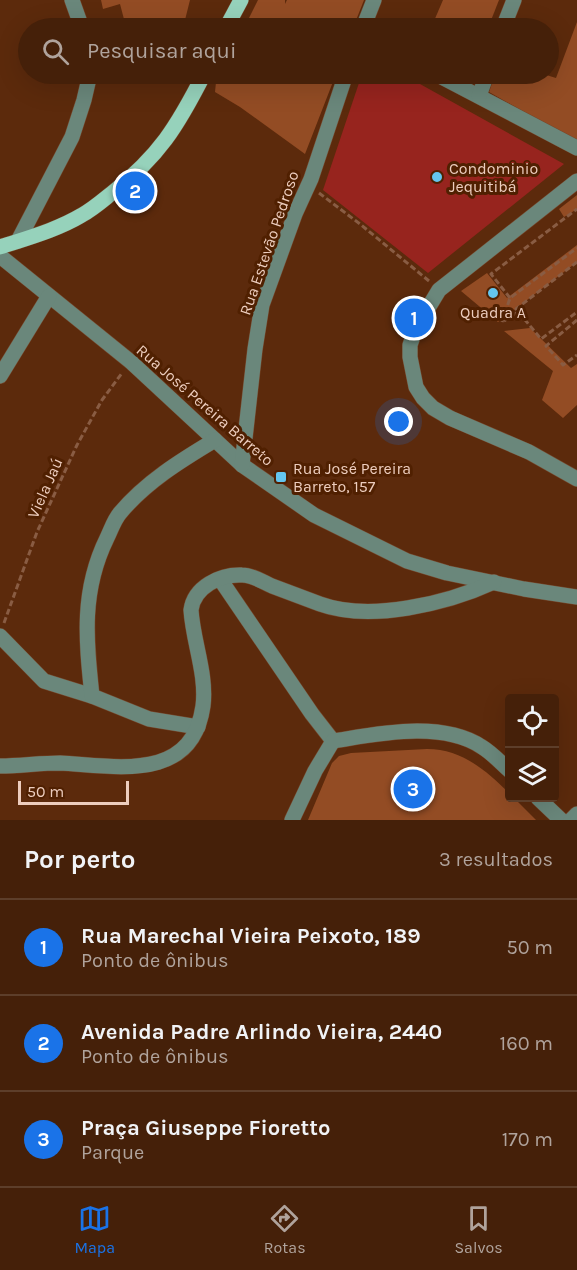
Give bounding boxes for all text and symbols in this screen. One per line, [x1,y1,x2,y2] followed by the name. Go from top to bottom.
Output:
[18,18,559,84] search box
[39,35,72,68] icon: search
[87,38,236,64] text: Pesquisar aqui
[449,159,538,196] place label: Condominio Jequitibá
[116,168,154,213] pin: 2
[235,168,303,318] street label: Rua Estevão Pedroso
[430,170,444,184] marker: Condominio Jequitibá
[486,286,500,300] marker: Quadra A
[394,296,434,340] pin: 1
[460,303,526,322] place label: Quadra A
[133,340,277,470] street label: Rua José Pereira Barreto
[384,407,413,436] your location
[23,455,67,521] street label: Viela Jaú
[293,459,411,496] place label: Rua José Pereira Barreto, 157
[274,470,288,484] marker: Rua José Pereira Barreto, 157
[505,694,559,802] map controls
[505,694,559,748] button: locate
[505,748,559,802] button: layers
[394,766,432,812] pin: 3
[18,778,129,806] scale bar
[27,782,64,801] text: 50 m
[24,844,135,875] text: Por perto
[439,848,553,871] text: 3 resultados
[81,923,421,949] text: Rua Marechal Vieira Peixoto, 189
[40,936,47,959] text: 1
[506,936,553,959] text: 50 m
[81,949,229,972] text: Ponto de ônibus
[81,1019,442,1045] text: Avenida Padre Arlindo Vieira, 2440
[37,1032,50,1055] text: 2
[500,1032,553,1055] text: 160 m
[81,1045,229,1068] text: Ponto de ônibus
[81,1115,330,1141] text: Praça Giuseppe Fioretto
[37,1128,50,1151] text: 3
[502,1128,553,1151] text: 170 m
[81,1141,144,1164] text: Parque
[74,1202,115,1257] tab: Mapa
[264,1202,306,1257] tab: Rotas
[454,1202,503,1257] tab: Salvos

